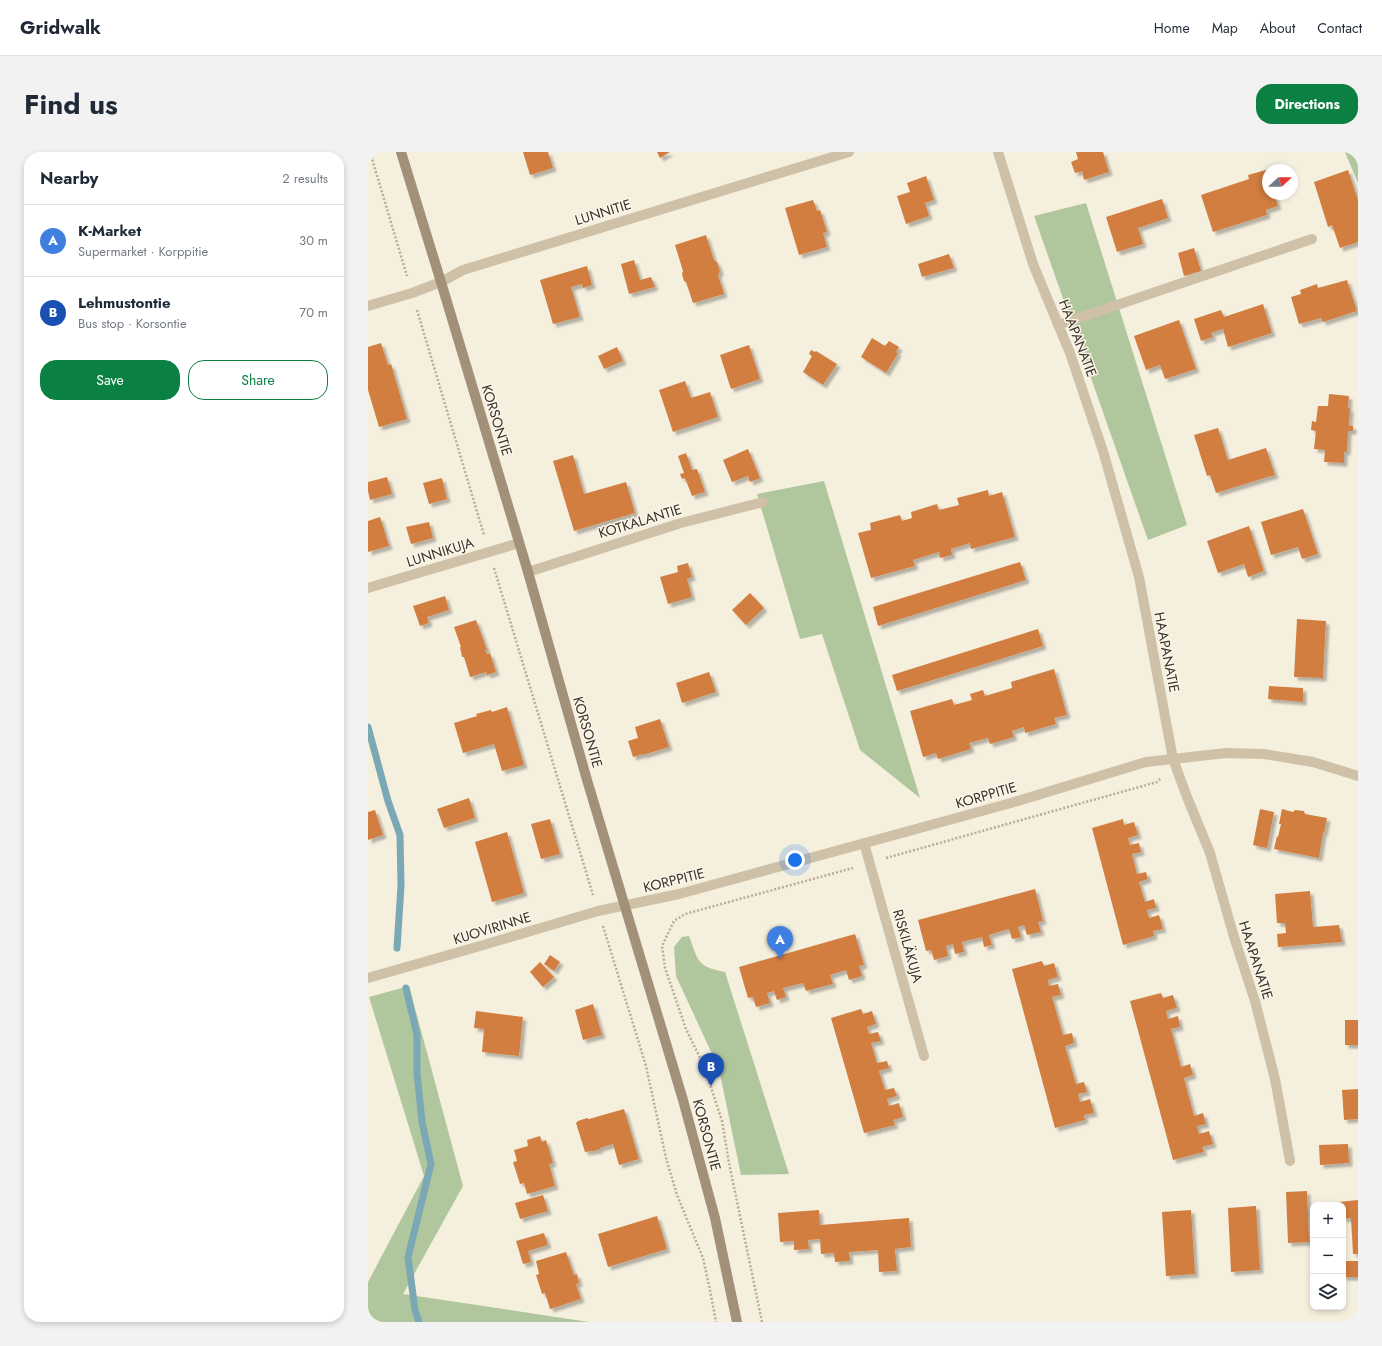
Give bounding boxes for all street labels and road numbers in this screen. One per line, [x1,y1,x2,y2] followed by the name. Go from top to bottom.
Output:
[572,194,634,230] street label: LUNNITIE
[1054,296,1102,380] street label: HAAPANATIE
[477,382,517,458] street label: KORSONTIE
[596,499,684,543] street label: KOTKALANTIE
[404,532,477,572] street label: LUNNIKUJA
[1149,610,1185,694] street label: HAAPANATIE
[568,694,608,770] street label: KORSONTIE
[953,777,1019,813] street label: KORPPITIE
[641,863,707,897] street label: KORPPITIE
[451,907,533,949] street label: KUOVIRINNE
[888,907,928,986] street label: RISKILÄKUJA
[1234,918,1278,1002] street label: HAAPANATIE
[688,1097,726,1173] street label: KORSONTIE

